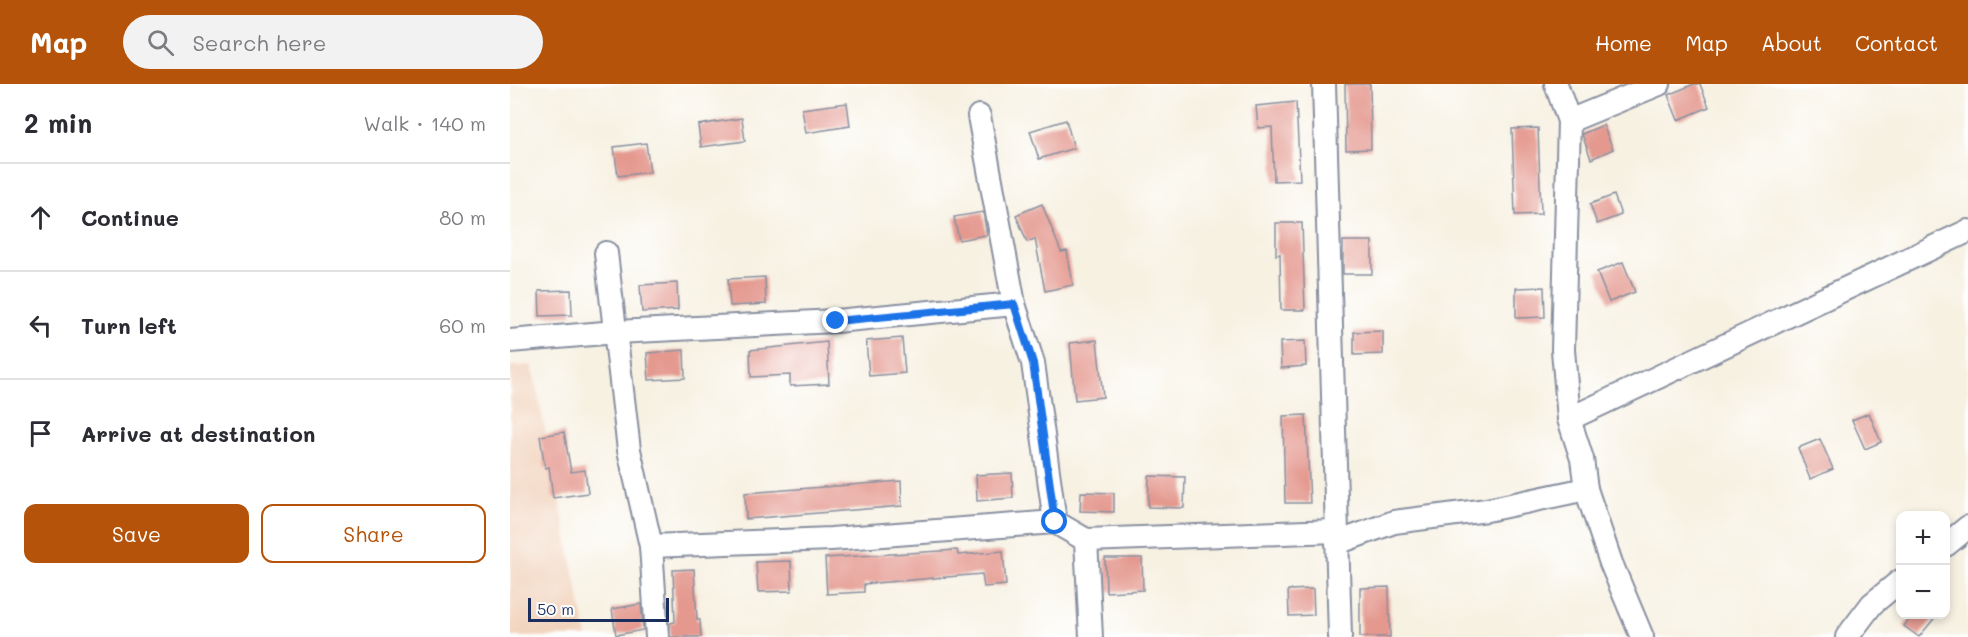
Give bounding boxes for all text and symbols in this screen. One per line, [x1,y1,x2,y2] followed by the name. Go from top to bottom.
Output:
[123,15,543,69] search box
[30,24,87,60] text: Map
[144,26,177,59] icon: search
[192,28,326,57] text: Search here
[1595,29,1652,56] text: Home
[1685,29,1728,56] text: Map
[1761,29,1822,56] text: About
[1855,29,1938,56] text: Contact
[24,106,92,140] text: 2 min
[363,110,486,136] text: Walk · 140 m
[24,201,57,234] icon: ahead
[81,203,179,232] text: Continue
[439,204,486,230] text: 80 m
[822,307,848,333] route end
[24,309,57,342] icon: left
[81,311,177,340] text: Turn left
[439,312,486,338] text: 60 m
[24,417,57,450] icon: arrive
[81,419,316,448] text: Arrive at destination
[24,504,249,563] button: Save
[261,504,486,563] button: Share
[1041,508,1067,534] route start
[1896,511,1950,619] map controls
[1896,511,1950,565] button: +
[1896,565,1950,619] button: −
[528,595,669,622] scale bar
[537,598,574,619] text: 50 m

